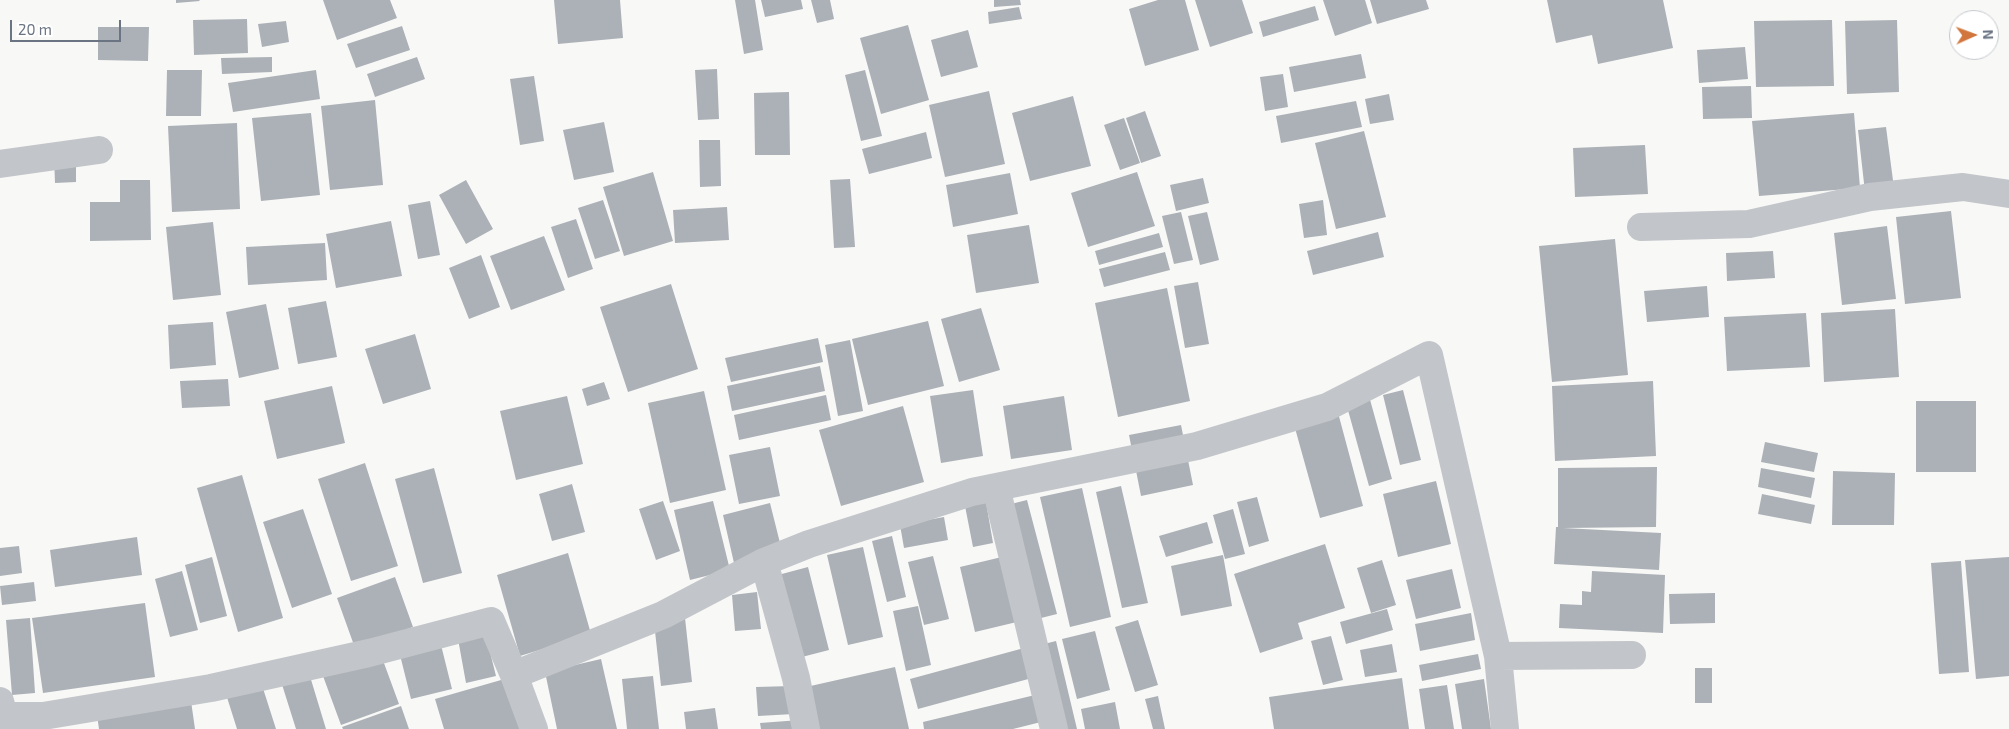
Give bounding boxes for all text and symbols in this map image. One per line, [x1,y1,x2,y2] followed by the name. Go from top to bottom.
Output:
[12,10,124,42] scale bar
[1949,10,1999,60] north arrow
[18,20,52,38] text: 20 m
[1980,29,1997,40] text: N

